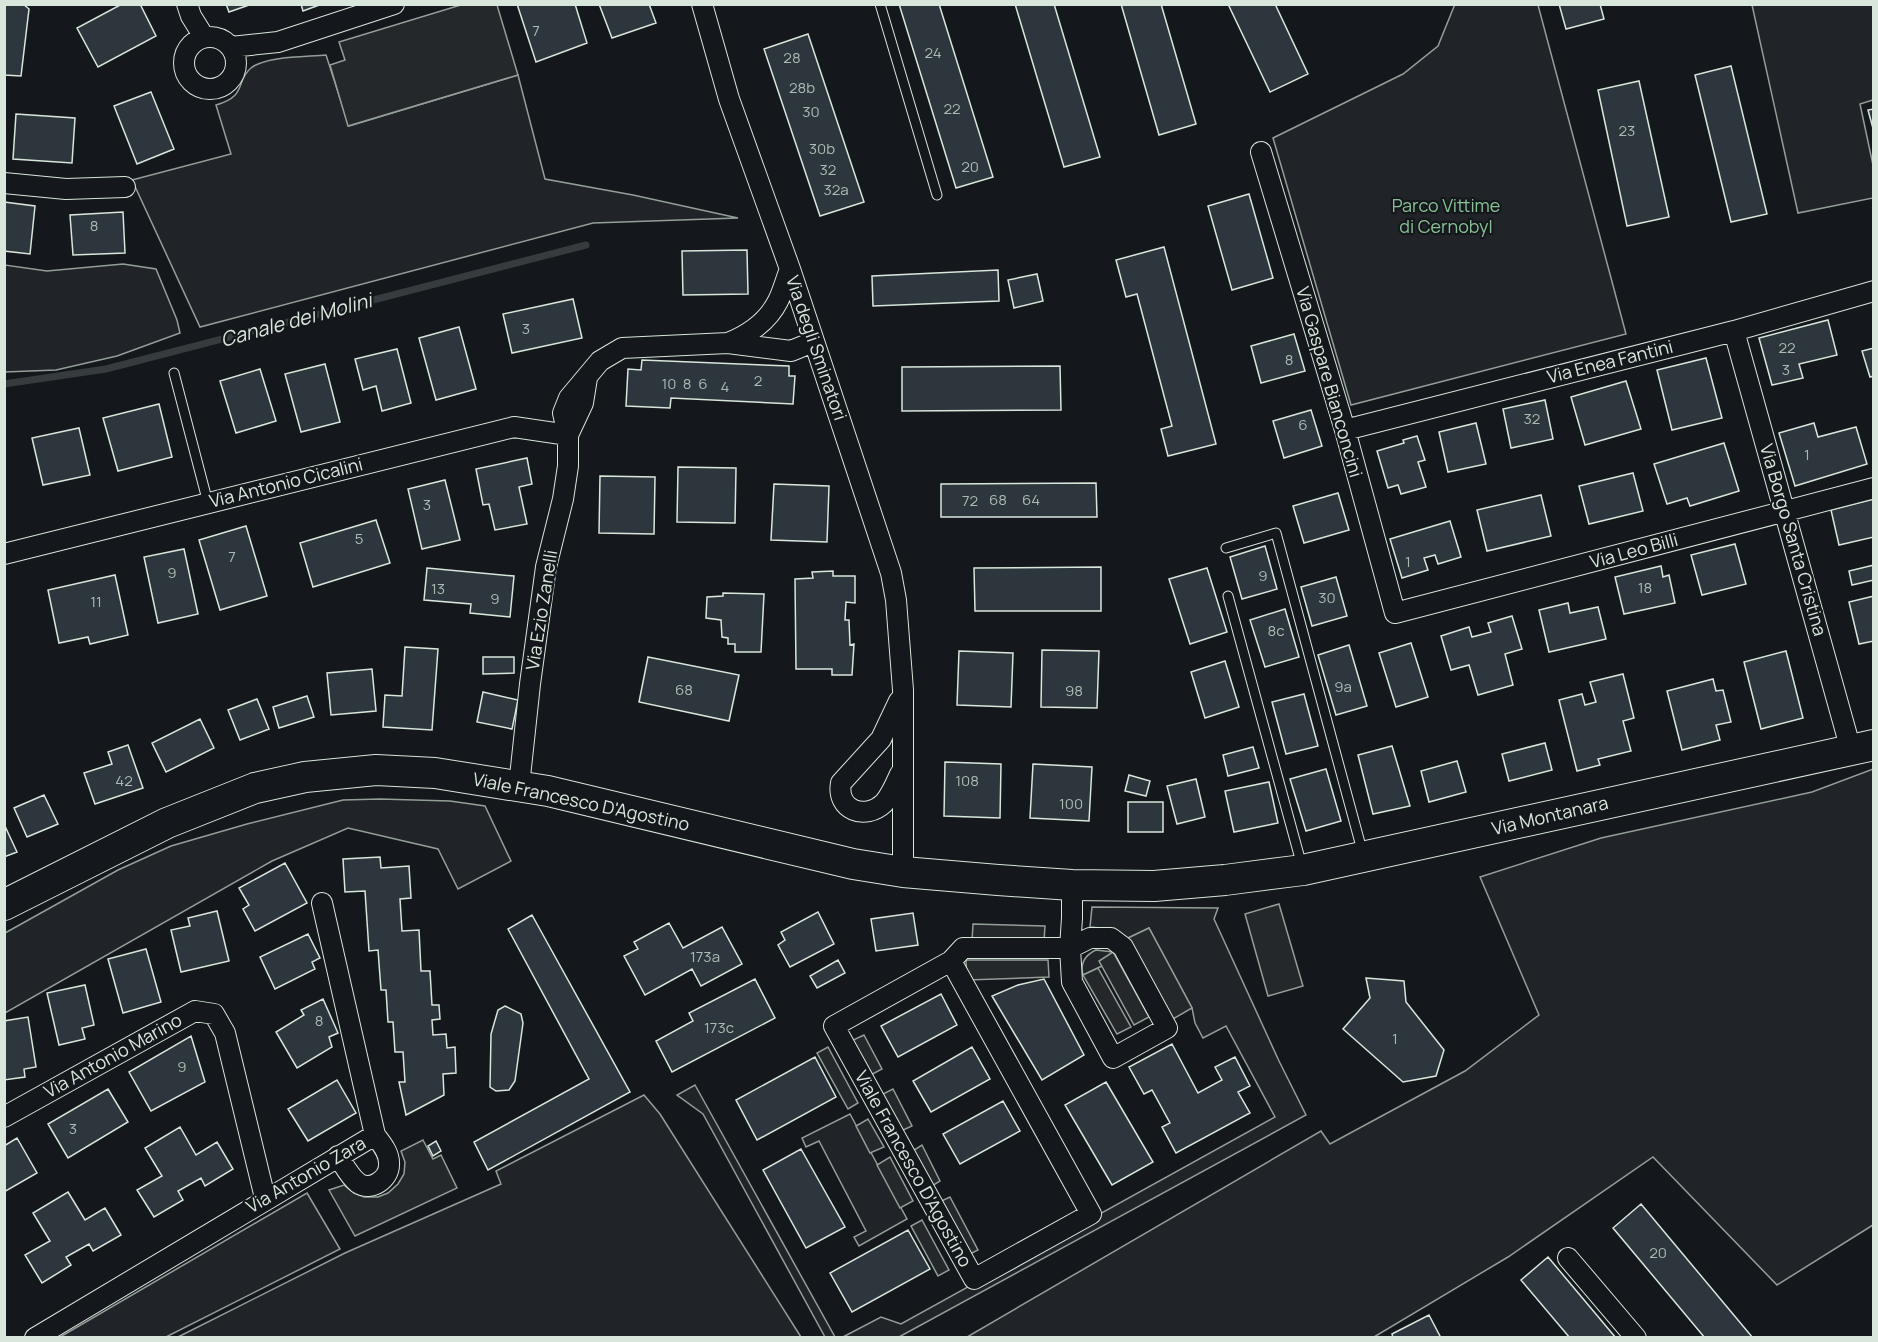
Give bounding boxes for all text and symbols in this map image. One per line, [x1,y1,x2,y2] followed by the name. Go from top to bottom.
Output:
[532,20,540,41] house number: 7
[924,42,942,63] house number: 24
[783,47,801,68] house number: 28
[789,77,815,98] house number: 28b
[943,98,961,119] house number: 22
[802,101,820,122] house number: 30
[1619,120,1635,141] house number: 23
[809,138,835,159] house number: 30b
[961,156,979,177] house number: 20
[820,159,836,180] house number: 32
[823,179,849,200] house number: 32a
[1392,193,1500,238] park label: Parco Vittime di Cernobyl
[90,215,98,236] house number: 8
[781,272,853,423] street label: Via degli Sminatori
[1291,284,1369,480] street label: Via Gaspare Bianconcini
[217,286,377,353] water label: Canale dei Molini
[522,318,530,339] house number: 3
[1544,334,1675,388] street label: Via Enea Fantini
[1778,337,1796,358] house number: 22
[1285,349,1293,370] house number: 8
[1782,359,1790,380] house number: 3
[754,370,762,391] house number: 2
[662,373,677,394] house number: 10
[683,373,691,394] house number: 8
[698,373,708,394] house number: 6
[721,376,730,397] house number: 4
[1524,408,1540,429] house number: 32
[1298,414,1308,435] house number: 6
[1755,441,1833,639] street label: Via Borgo Santa Cristina
[1804,444,1810,465] house number: 1
[207,451,365,513] street label: Via Antonio Cicalini
[989,489,1007,510] house number: 68
[1022,489,1040,510] house number: 64
[962,490,978,511] house number: 72
[423,494,431,515] house number: 3
[1587,527,1680,573] street label: Via Leo Billi
[355,528,363,549] house number: 5
[228,546,236,567] house number: 7
[520,548,562,672] street label: Via Ezio Zanelli
[1405,551,1411,572] house number: 1
[167,562,177,583] house number: 9
[1258,565,1268,586] house number: 9
[1638,577,1652,598] house number: 18
[431,578,445,599] house number: 13
[1318,587,1336,608] house number: 30
[490,588,500,609] house number: 9
[90,591,102,612] house number: 11
[1267,620,1285,641] house number: 8c
[1334,676,1352,697] house number: 9a
[675,679,693,700] house number: 68
[1065,680,1083,701] house number: 98
[471,766,692,836] street label: Viale Francesco D'Agostino
[115,770,133,791] house number: 42
[955,770,979,791] house number: 108
[1489,790,1610,840] street label: Via Montanara
[1059,793,1083,814] house number: 100
[690,946,720,967] house number: 173a
[39,1007,186,1103] street label: Via Antonio Marino
[315,1010,323,1031] house number: 8
[704,1017,734,1038] house number: 173c
[1392,1028,1398,1049] house number: 1
[177,1056,187,1077] house number: 9
[850,1066,978,1271] street label: Viale Francesco D'Agostino
[69,1118,77,1139] house number: 3
[241,1130,370,1218] street label: Via Antonio Zara
[1649,1242,1667,1263] house number: 20

